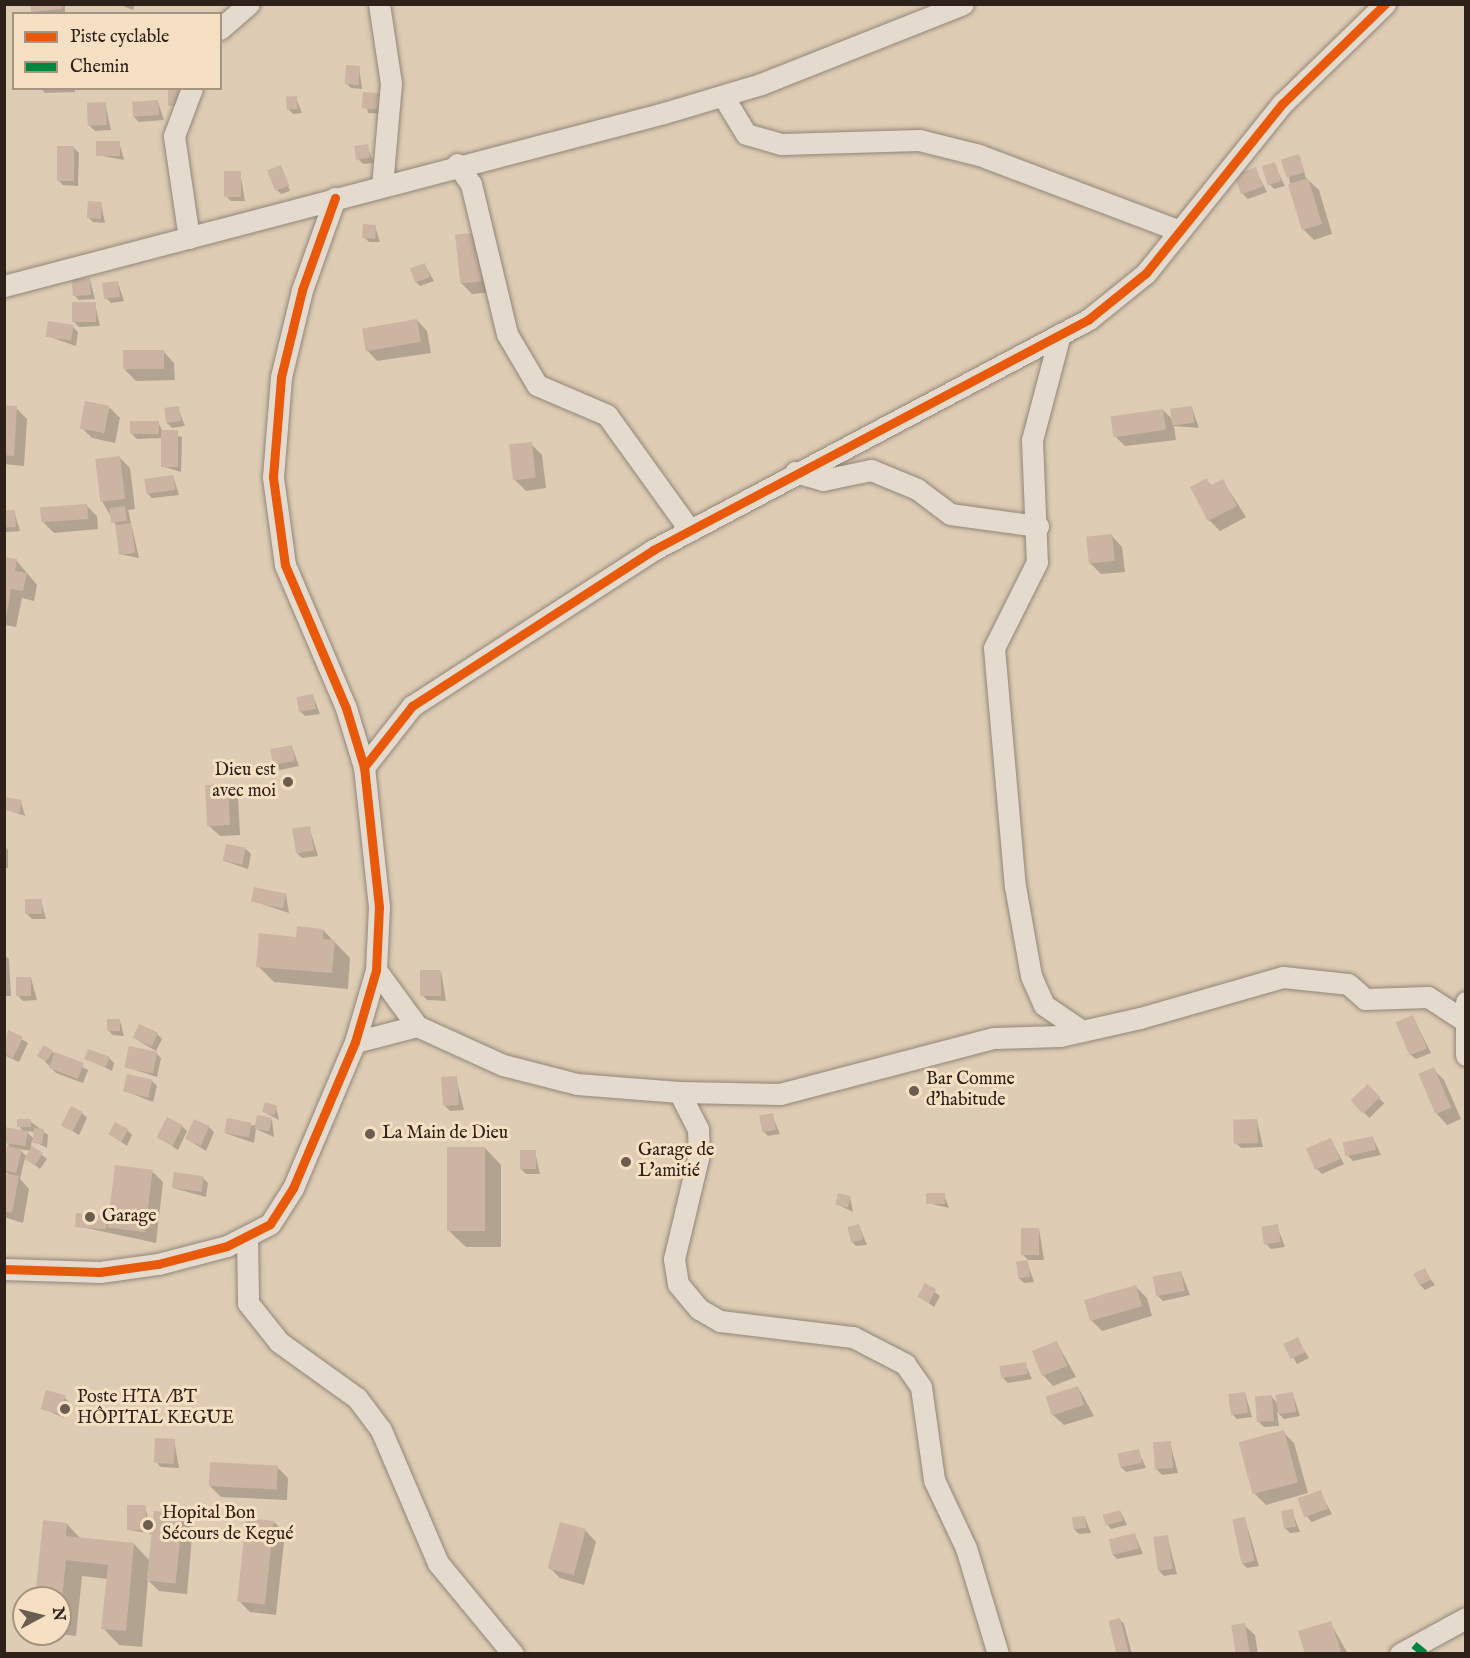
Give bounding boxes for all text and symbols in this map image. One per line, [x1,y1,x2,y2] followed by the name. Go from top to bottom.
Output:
[12,12,222,90] legend
[70,26,169,49] text: Piste cyclable
[70,56,129,79] text: Chemin
[212,761,276,804] place label: Dieu est avec moi
[281,775,295,789] marker: Dieu est avec moi
[926,1070,1015,1112] place label: Bar Comme d'habitude
[907,1084,921,1098] marker: Bar Comme d'habitude
[382,1123,508,1145] place label: La Main de Dieu
[363,1127,377,1141] marker: La Main de Dieu
[638,1141,714,1184] place label: Garage de L'amitié
[619,1155,633,1169] marker: Garage de L'amitié
[102,1206,157,1228] place label: Garage
[83,1210,97,1224] marker: Garage
[77,1388,234,1430] place label: Poste HTA /BT HÔPITAL KEGUE
[58,1402,72,1416] marker: Poste HTA /BT HÔPITAL KEGUE
[162,1504,293,1546] place label: Hopital Bon Sécours de Kegué
[139,1516,157,1534] marker: Hopital Bon Sécours de Kegué
[12,1586,72,1646] north arrow
[47,1606,69,1622] text: N

